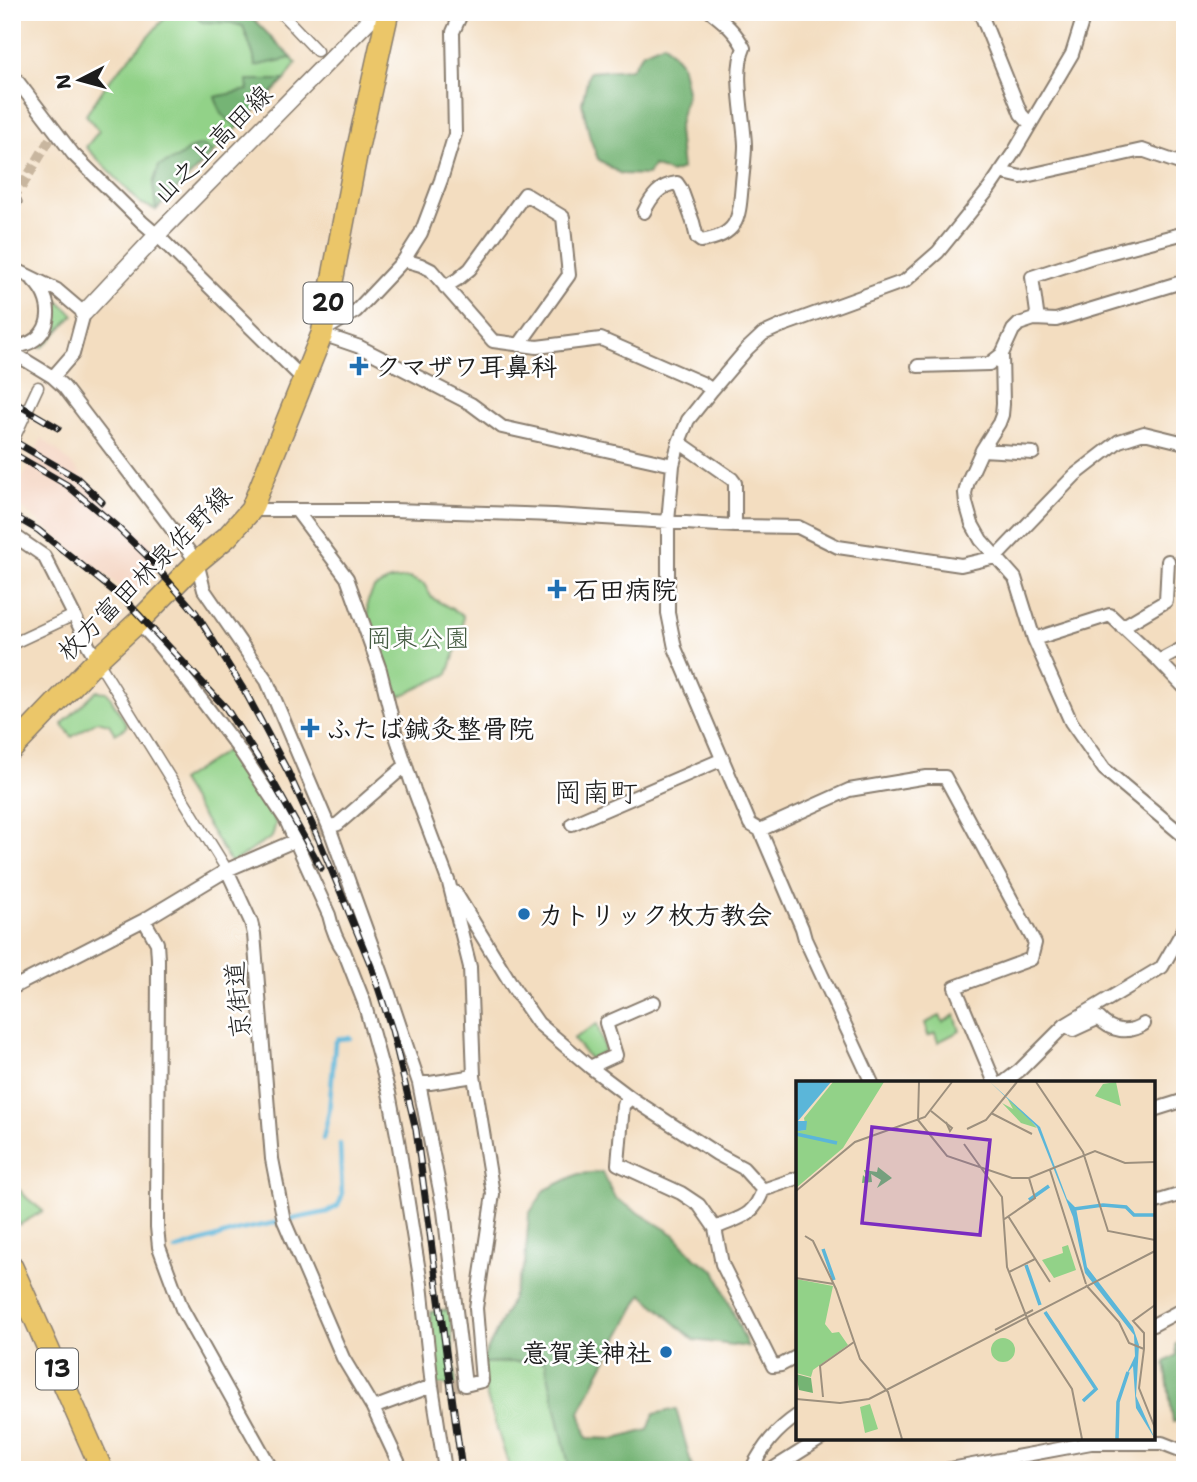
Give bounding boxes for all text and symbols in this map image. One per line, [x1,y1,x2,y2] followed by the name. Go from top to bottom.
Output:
[46,46,116,116] north arrow
[50,73,77,91] text: N
[144,76,280,212] street label: 山之上高田線
[304,282,352,324] road number: 20
[375,349,557,384] place label: クマザワ耳鼻科
[349,356,369,376] marker: クマザワ耳鼻科
[49,478,239,668] street label: 枚方富田林泉佐野線
[573,572,677,607] place label: 石田病院
[547,579,567,599] marker: 石田病院
[366,620,470,655] park label: 岡東公園
[326,711,534,746] place label: ふたば鍼灸整骨院
[300,718,320,738] marker: ふたば鍼灸整骨院
[554,773,638,811] district label: 岡南町
[538,897,772,932] place label: カトリック枚方教会
[516,906,532,922] marker: カトリック枚方教会
[216,960,258,1040] street label: 京街道
[796,1081,1155,1440] inset map
[522,1335,652,1370] place label: 意賀美神社
[658,1344,674,1360] marker: 意賀美神社
[36,1349,78,1390] road number: 13

